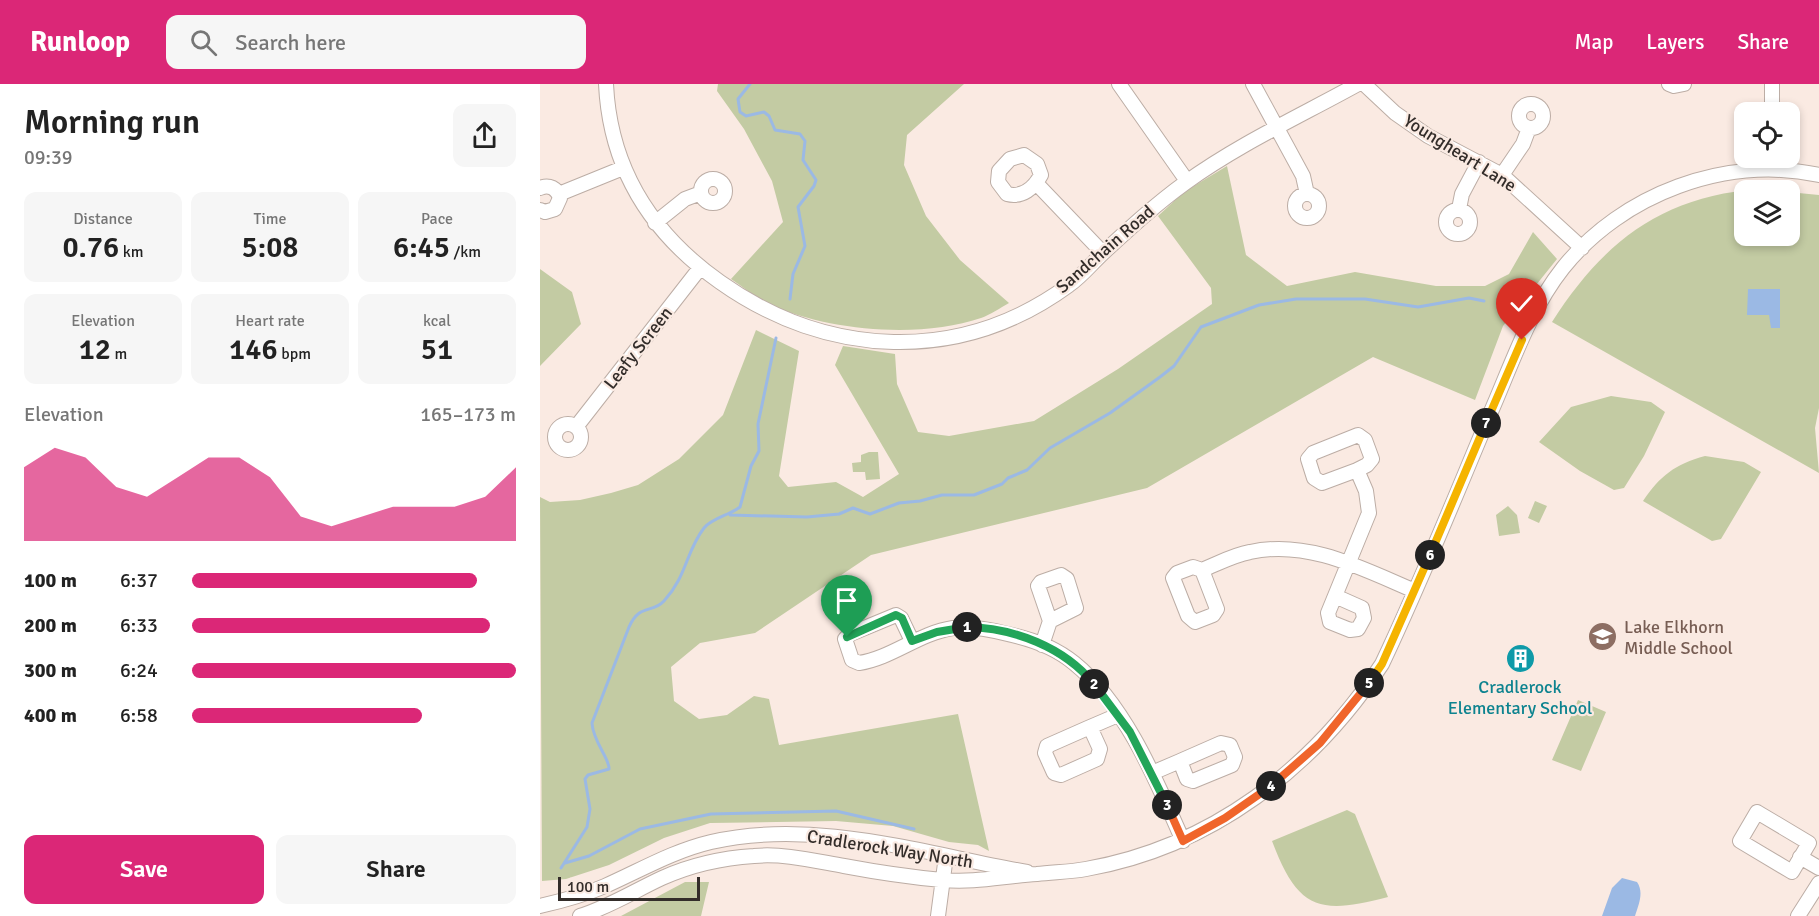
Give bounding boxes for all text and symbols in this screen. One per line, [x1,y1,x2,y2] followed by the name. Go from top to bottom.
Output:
[166,15,586,69] search box
[30,25,130,59] text: Runloop
[187,26,220,59] icon: search
[235,29,346,56] text: Search here
[1575,29,1613,55] text: Map
[1646,29,1704,55] text: Layers
[1737,29,1789,55] text: Share
[24,102,200,143] text: Morning run
[1734,102,1800,246] map controls
[1734,102,1800,168] button: locate
[453,104,516,167] button: share
[1400,110,1520,196] street label: Youngheart Lane
[24,145,73,170] text: 09:39
[1734,180,1800,246] button: layers
[1051,200,1159,298] street label: Sandchain Road
[73,209,133,229] text: Distance
[254,209,286,229] text: Time
[421,209,453,229] text: Pace
[62,229,119,266] text: 0.76
[241,229,299,266] text: 5:08
[393,229,450,266] text: 6:45
[119,242,144,262] text: km
[450,242,481,262] text: /km
[1496,278,1547,340] pin
[1505,287,1538,320] icon: check
[599,302,677,394] street label: Leafy Screen
[71,311,135,331] text: Elevation
[235,311,305,331] text: Heart rate
[423,311,451,331] text: kcal
[79,331,111,368] text: 12
[229,331,278,368] text: 146
[421,331,453,368] text: 51
[111,344,127,364] text: m
[278,344,311,364] text: bpm
[24,402,104,427] text: Elevation
[420,402,516,427] text: 165–173 m
[1471,408,1501,438] pin: 7
[1482,413,1490,433] text: 7
[1415,540,1445,570] pin: 6
[1426,545,1434,565] text: 6
[24,568,77,593] text: 100 m
[120,568,158,593] text: 6:37
[821,575,872,637] pin
[830,584,863,617] icon: arrive
[952,612,982,642] pin: 1
[24,613,77,638] text: 200 m
[120,613,158,638] text: 6:33
[1624,616,1733,659] place label: Lake Elkhorn Middle School
[963,617,971,637] text: 1
[1587,621,1619,653] school or university icon: Lake Elkhorn Middle School
[1504,642,1536,674] building icon: Cradlerock Elementary School
[24,658,77,683] text: 300 m
[120,658,158,683] text: 6:24
[1354,668,1384,698] pin: 5
[1079,669,1109,699] pin: 2
[1365,673,1373,693] text: 5
[1090,674,1098,694] text: 2
[1448,676,1592,719] place label: Cradlerock Elementary School
[24,703,77,728] text: 400 m
[120,703,158,728] text: 6:58
[1256,771,1286,801] pin: 4
[1267,776,1275,796] text: 4
[1152,790,1182,820] pin: 3
[1163,795,1171,815] text: 3
[805,825,975,873] street label: Cradlerock Way North
[24,835,264,904] button: Save
[276,835,516,904] button: Share
[558,874,700,902] scale bar
[567,877,609,897] text: 100 m

